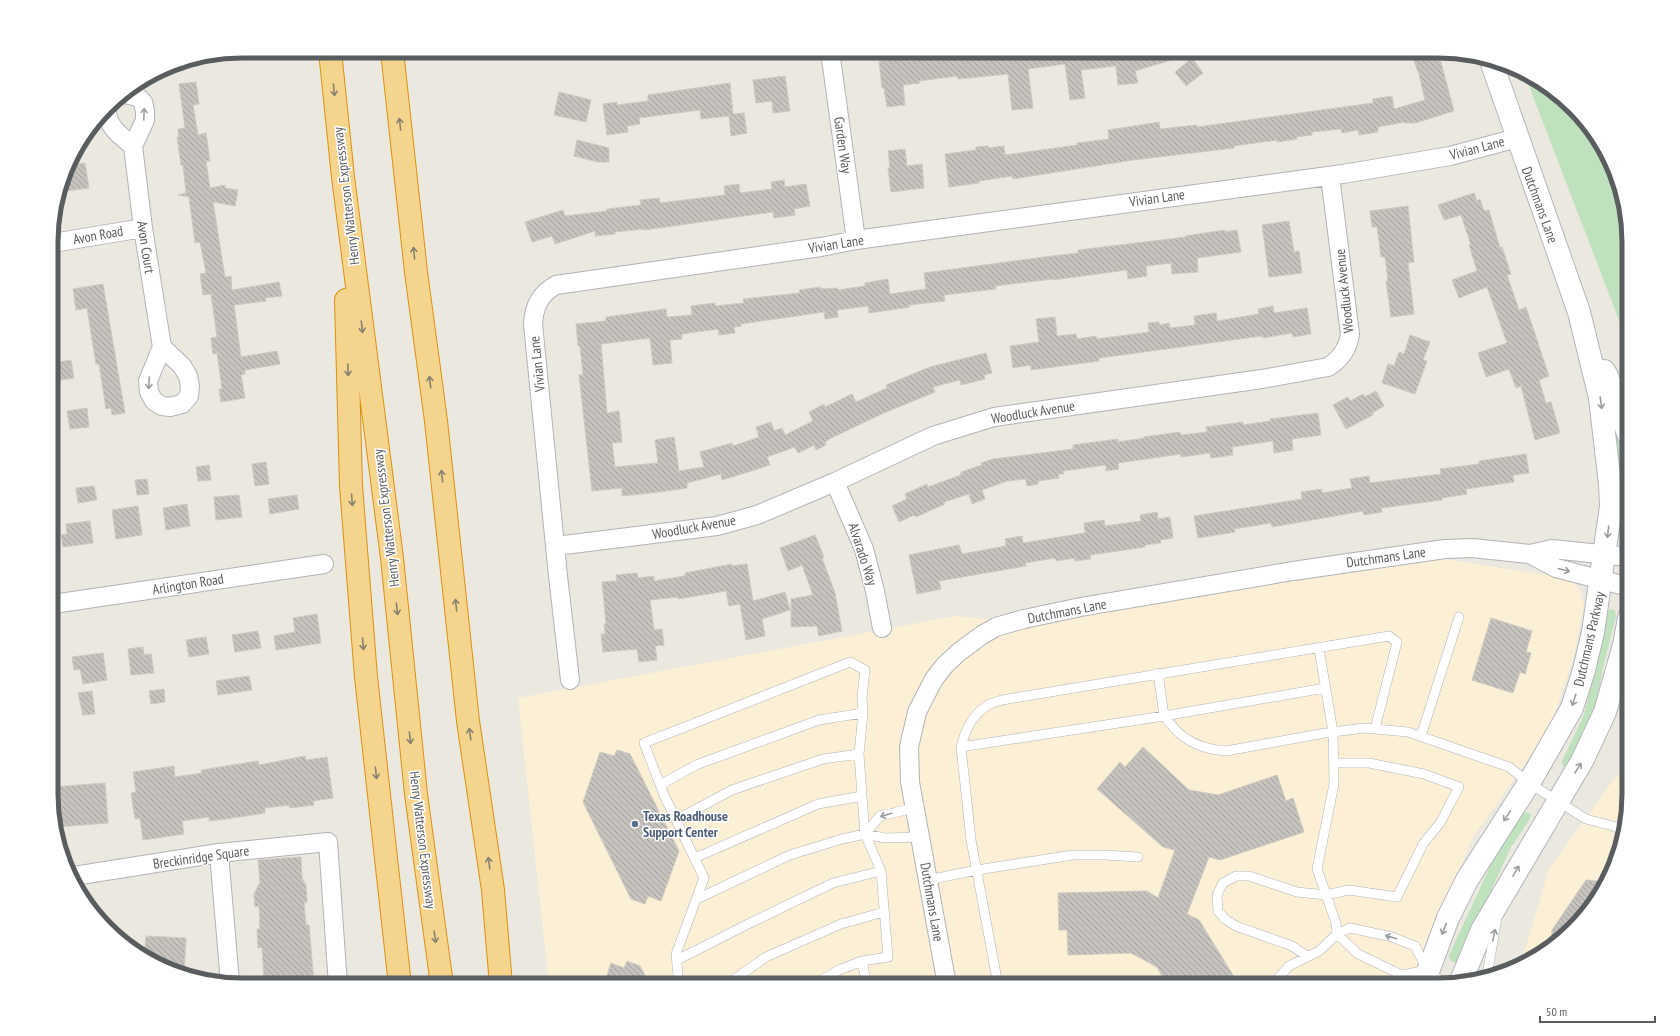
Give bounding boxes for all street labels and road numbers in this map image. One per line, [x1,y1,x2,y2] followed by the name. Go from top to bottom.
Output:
[830,116,856,175] street label: Garden Way
[329,125,363,266] street label: Henry Watterson Expressway
[1447,132,1507,164] street label: Vivian Lane
[1518,164,1562,246] street label: Dutchmans Lane
[1127,185,1186,211] street label: Vivian Lane
[133,219,159,275] street label: Avon Court
[71,222,125,248] street label: Avon Road
[806,231,865,257] street label: Vivian Lane
[1331,248,1357,334] street label: Woodluck Avenue
[525,335,549,394] street label: Vivian Lane
[990,396,1076,427] street label: Woodluck Avenue
[369,447,403,588] street label: Henry Watterson Expressway
[651,511,737,543] street label: Woodluck Avenue
[844,520,882,588] street label: Alvarado Way
[1345,542,1427,571] street label: Dutchmans Lane
[151,569,225,599] street label: Arlington Road
[1569,589,1609,688] street label: Dutchmans Parkway
[1026,594,1108,627] street label: Dutchmans Lane
[406,770,440,911] street label: Henry Watterson Expressway
[152,841,250,873] street label: Breckinridge Square
[916,861,948,943] street label: Dutchmans Lane

